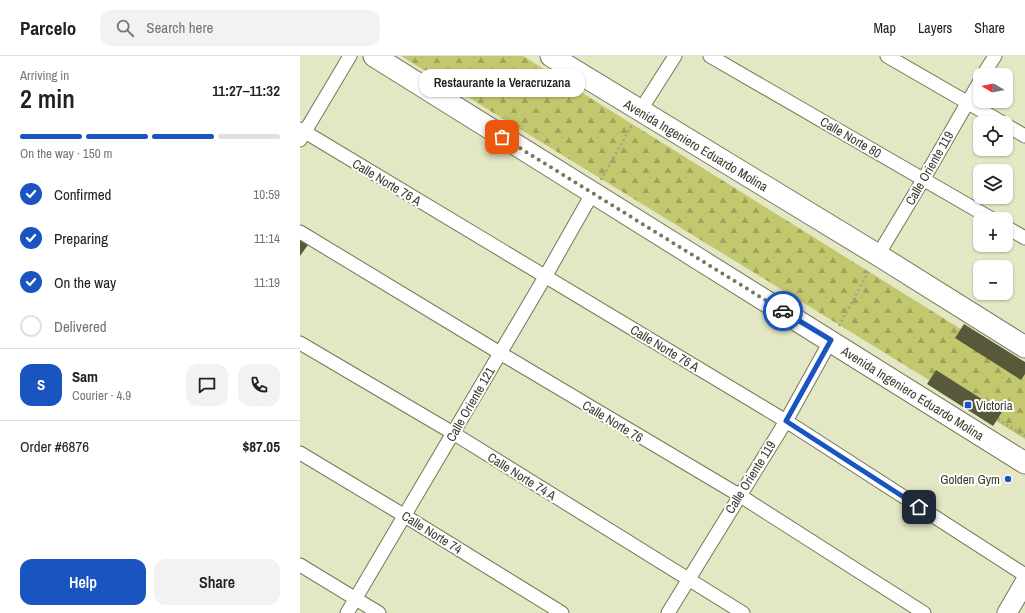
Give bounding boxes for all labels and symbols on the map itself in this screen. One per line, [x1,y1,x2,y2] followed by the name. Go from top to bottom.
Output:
[973,68,1013,108] north arrow
[419,69,585,97] callout: Restaurante la Veracruzana
[620,95,771,195] street label: Avenida Ingeniero Eduardo Molina
[817,113,885,162] street label: Calle Norte 80
[485,120,519,154] pin
[901,128,958,208] street label: Calle Oriente 119
[349,155,425,210] street label: Calle Norte 76 A
[763,291,803,331] courier
[627,321,703,376] street label: Calle Norte 76 A
[837,342,987,444] street label: Avenida Ingeniero Eduardo Molina
[442,364,499,445] street label: Calle Oriente 121
[579,397,646,446] street label: Calle Norte 76
[976,397,1013,414] place label: Victoria
[963,400,973,410] marker: Victoria
[721,438,780,517] street label: Calle Oriente 119
[484,449,560,505] street label: Calle Norte 74 A
[940,471,1000,488] place label: Golden Gym
[1003,474,1013,484] marker: Golden Gym
[902,490,936,524] pin
[398,507,465,558] street label: Calle Norte 74

